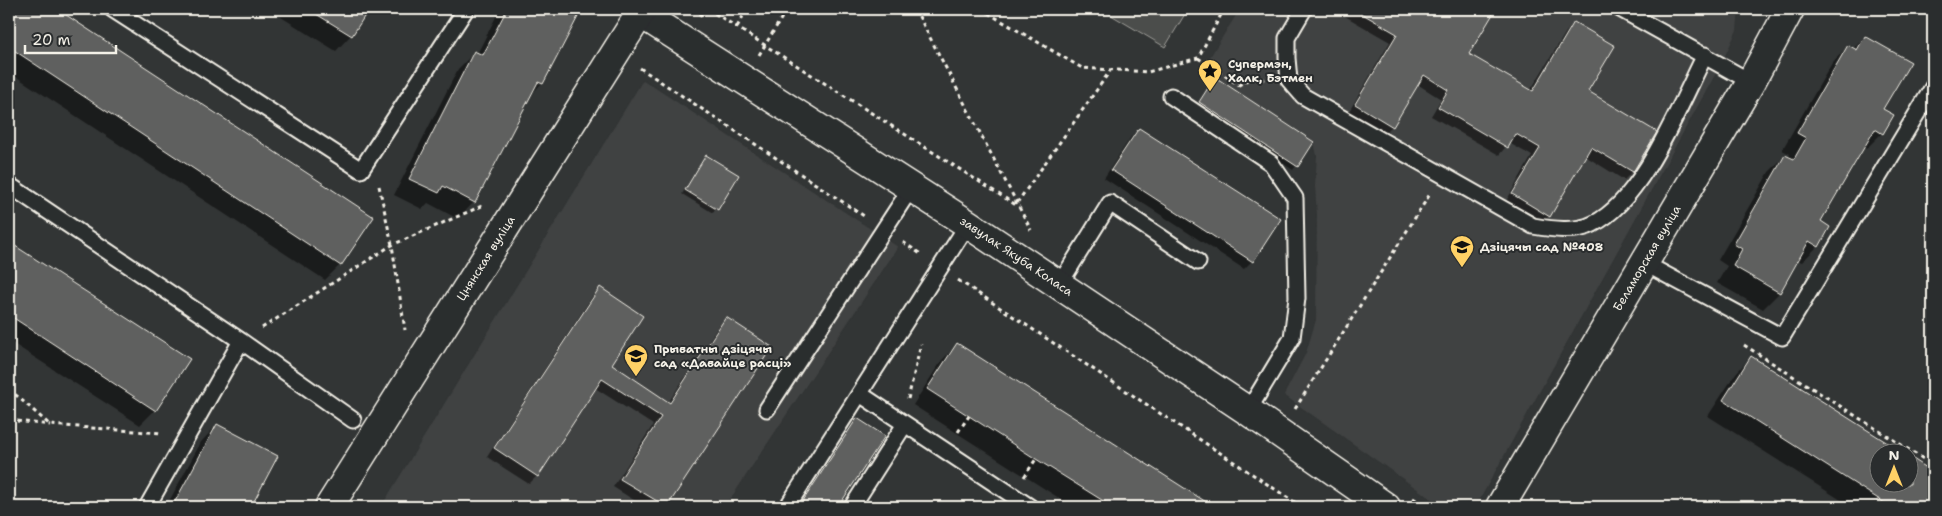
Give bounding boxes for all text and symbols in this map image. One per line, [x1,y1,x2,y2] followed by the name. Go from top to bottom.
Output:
[25,22,116,54] scale bar
[32,30,71,50] text: 20 m
[1228,56,1313,86] place label: Супермэн, Халк, Бэтмен
[1197,58,1223,92] place icon: Супермэн, Халк, Бэтмен
[1609,202,1685,314] street label: Беламорская вуліца
[453,212,519,304] street label: Цнянская вуліца
[957,213,1076,300] street label: завулак Якуба Коласа
[1449,234,1475,268] school or university icon: Дзіцячы сад №408
[1480,239,1603,255] place label: Дзіцячы сад №408
[654,341,791,371] place label: Прыватны дзіцячы сад «Давайце расці»
[623,343,649,377] school or university icon: Прыватны дзіцячы сад «Давайце расці»
[1870,444,1920,494] north arrow
[1888,446,1900,464] text: N

